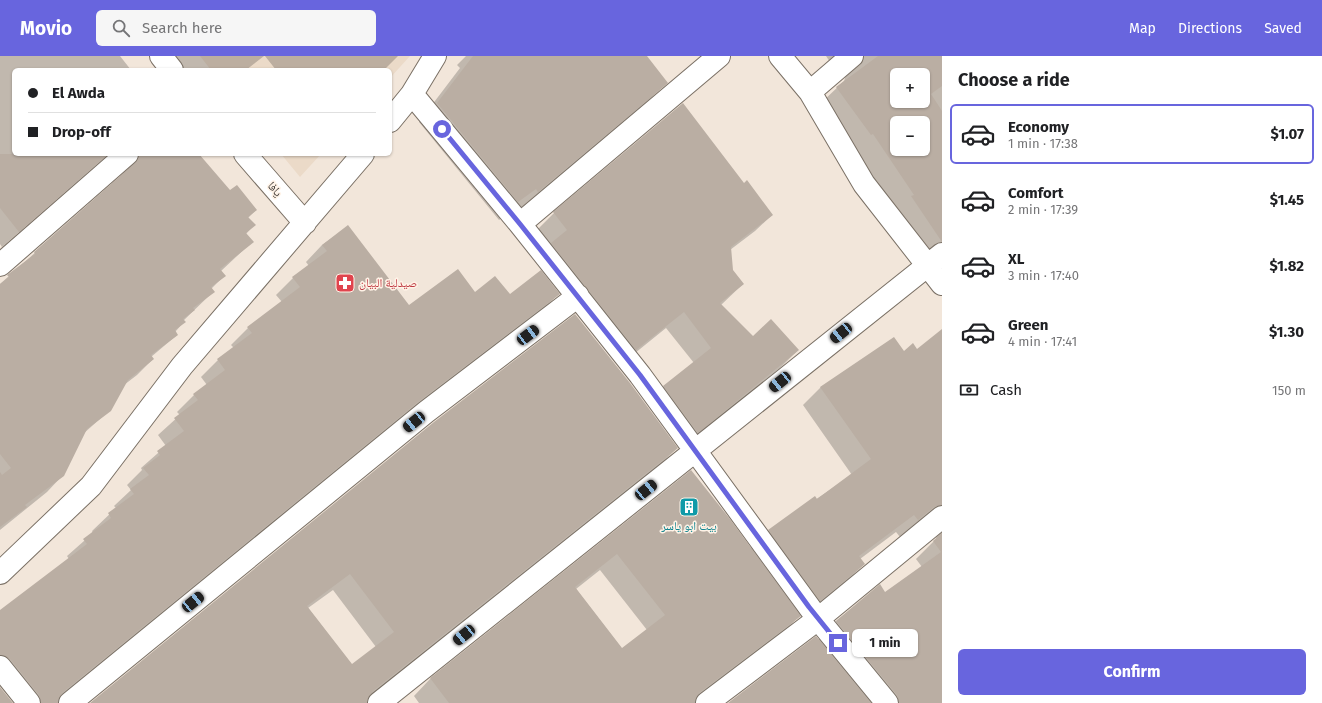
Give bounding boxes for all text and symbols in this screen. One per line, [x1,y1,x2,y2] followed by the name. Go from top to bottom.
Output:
[96,10,376,46] search box
[20,17,72,40] text: Movio
[110,17,132,39] icon: search
[142,19,222,37] text: Search here
[1129,20,1156,37] text: Map
[1178,20,1242,37] text: Directions
[1264,20,1302,37] text: Saved
[890,68,930,156] map controls
[890,68,930,108] button: +
[958,69,1070,91] text: Choose a ride
[52,84,105,102] text: El Awda
[890,116,930,156] button: −
[960,116,996,152] icon: car
[1008,118,1069,136] text: Economy
[433,120,451,138] route start
[52,123,111,141] text: Drop-off
[1270,125,1304,143] text: $1.07
[1008,136,1078,151] text: 1 min · 17:38
[265,179,285,200] street label: يافا
[960,182,996,218] icon: car
[1008,184,1064,202] text: Comfort
[1270,191,1304,209] text: $1.45
[1008,202,1078,217] text: 2 min · 17:39
[960,248,996,284] icon: car
[1008,250,1024,268] text: XL
[1269,257,1304,275] text: $1.82
[1008,268,1079,283] text: 3 min · 17:40
[334,272,356,294] pharmacy icon: صيدلية البيان
[359,276,417,290] place label: صيدلية البيان
[960,314,996,350] icon: car
[1008,316,1048,334] text: Green
[828,321,854,345] car
[515,323,541,347] car
[1269,323,1304,341] text: $1.30
[1008,334,1077,349] text: 4 min · 17:41
[767,370,793,394] car
[958,379,980,401] icon: cash
[990,381,1022,399] text: Cash
[1272,383,1306,398] text: 150 m
[401,410,427,434] car
[633,478,659,502] car
[678,496,700,518] building icon: بيت ابو ياسر
[660,519,717,533] place label: بيت ابو ياسر
[180,590,206,614] car
[451,623,477,647] car
[852,629,918,657] callout: 1 min
[829,634,847,652] route end
[869,635,901,650] text: 1 min
[958,649,1306,695] button: Confirm

